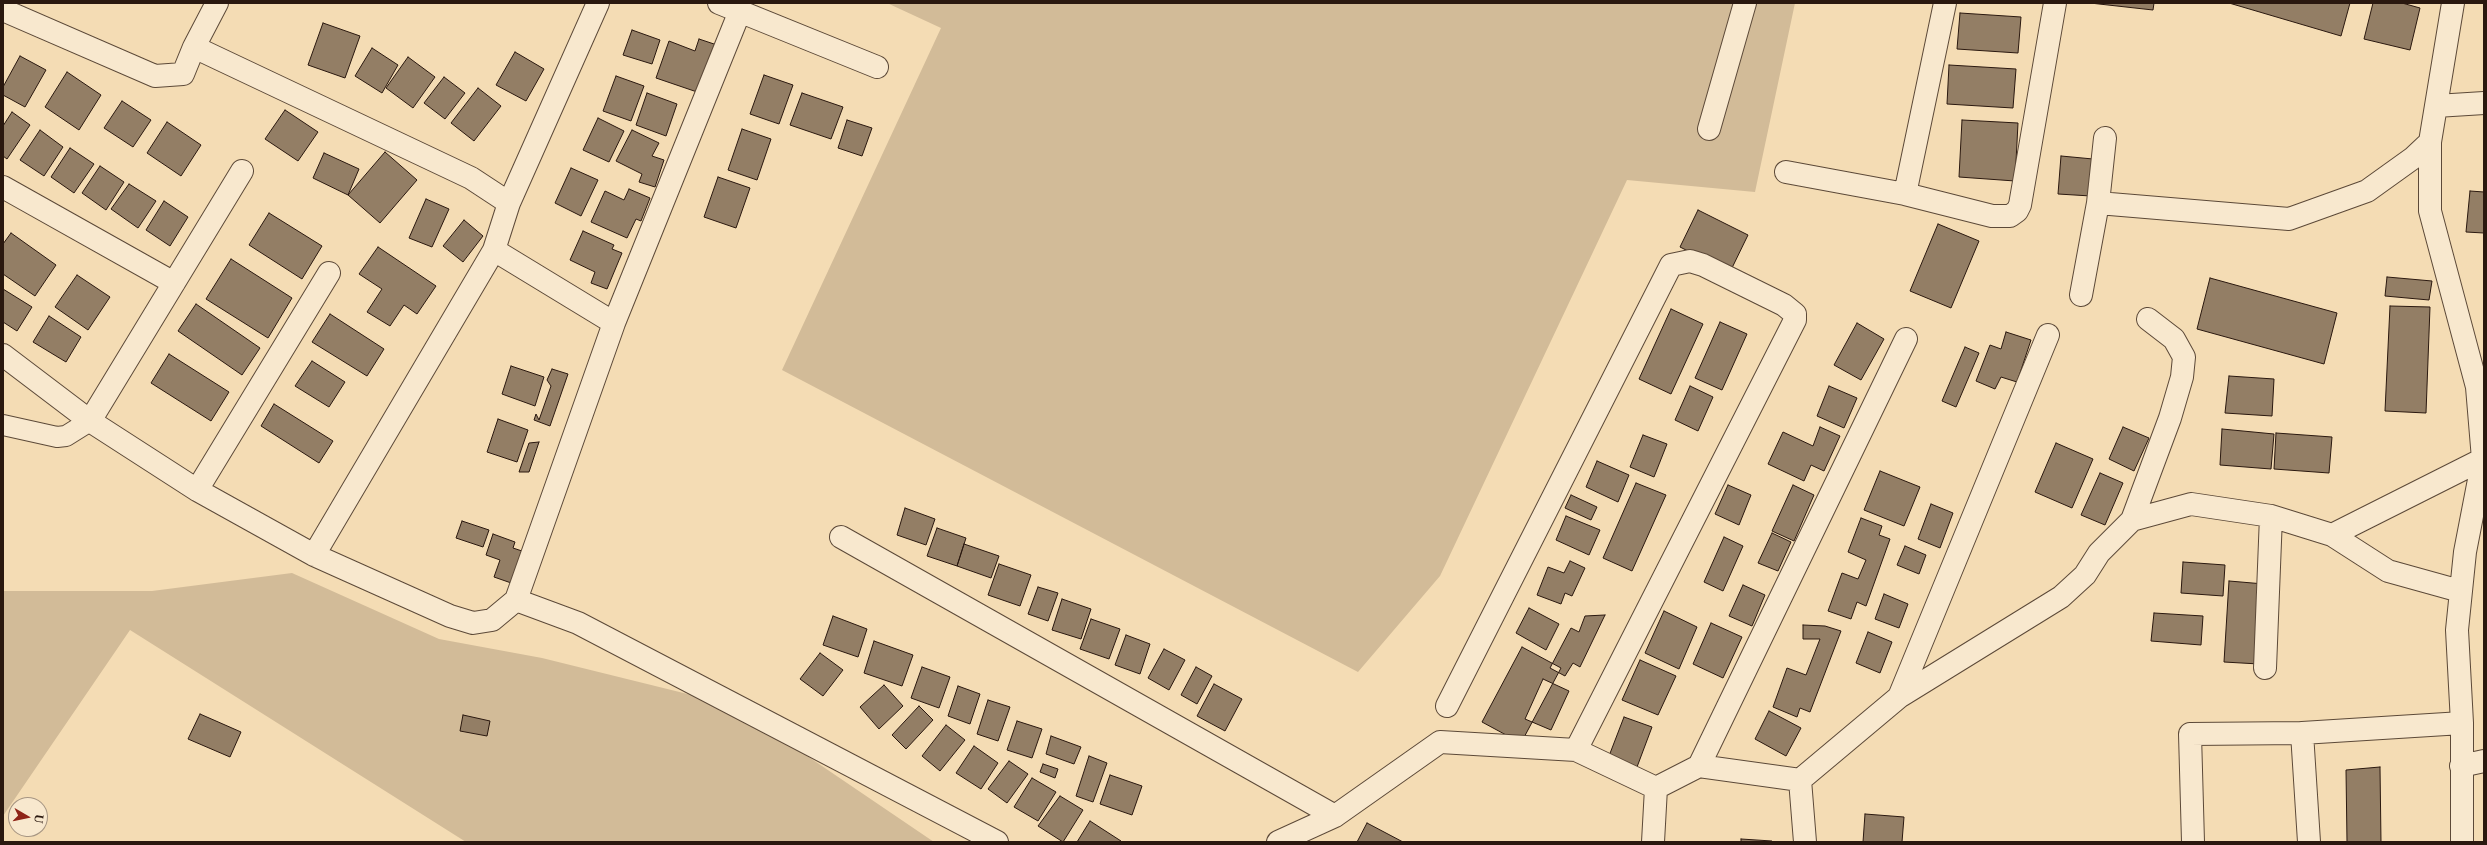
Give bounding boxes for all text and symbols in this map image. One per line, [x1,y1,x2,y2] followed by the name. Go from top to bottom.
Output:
[8,797,48,837] north arrow
[31,813,46,824] text: U

